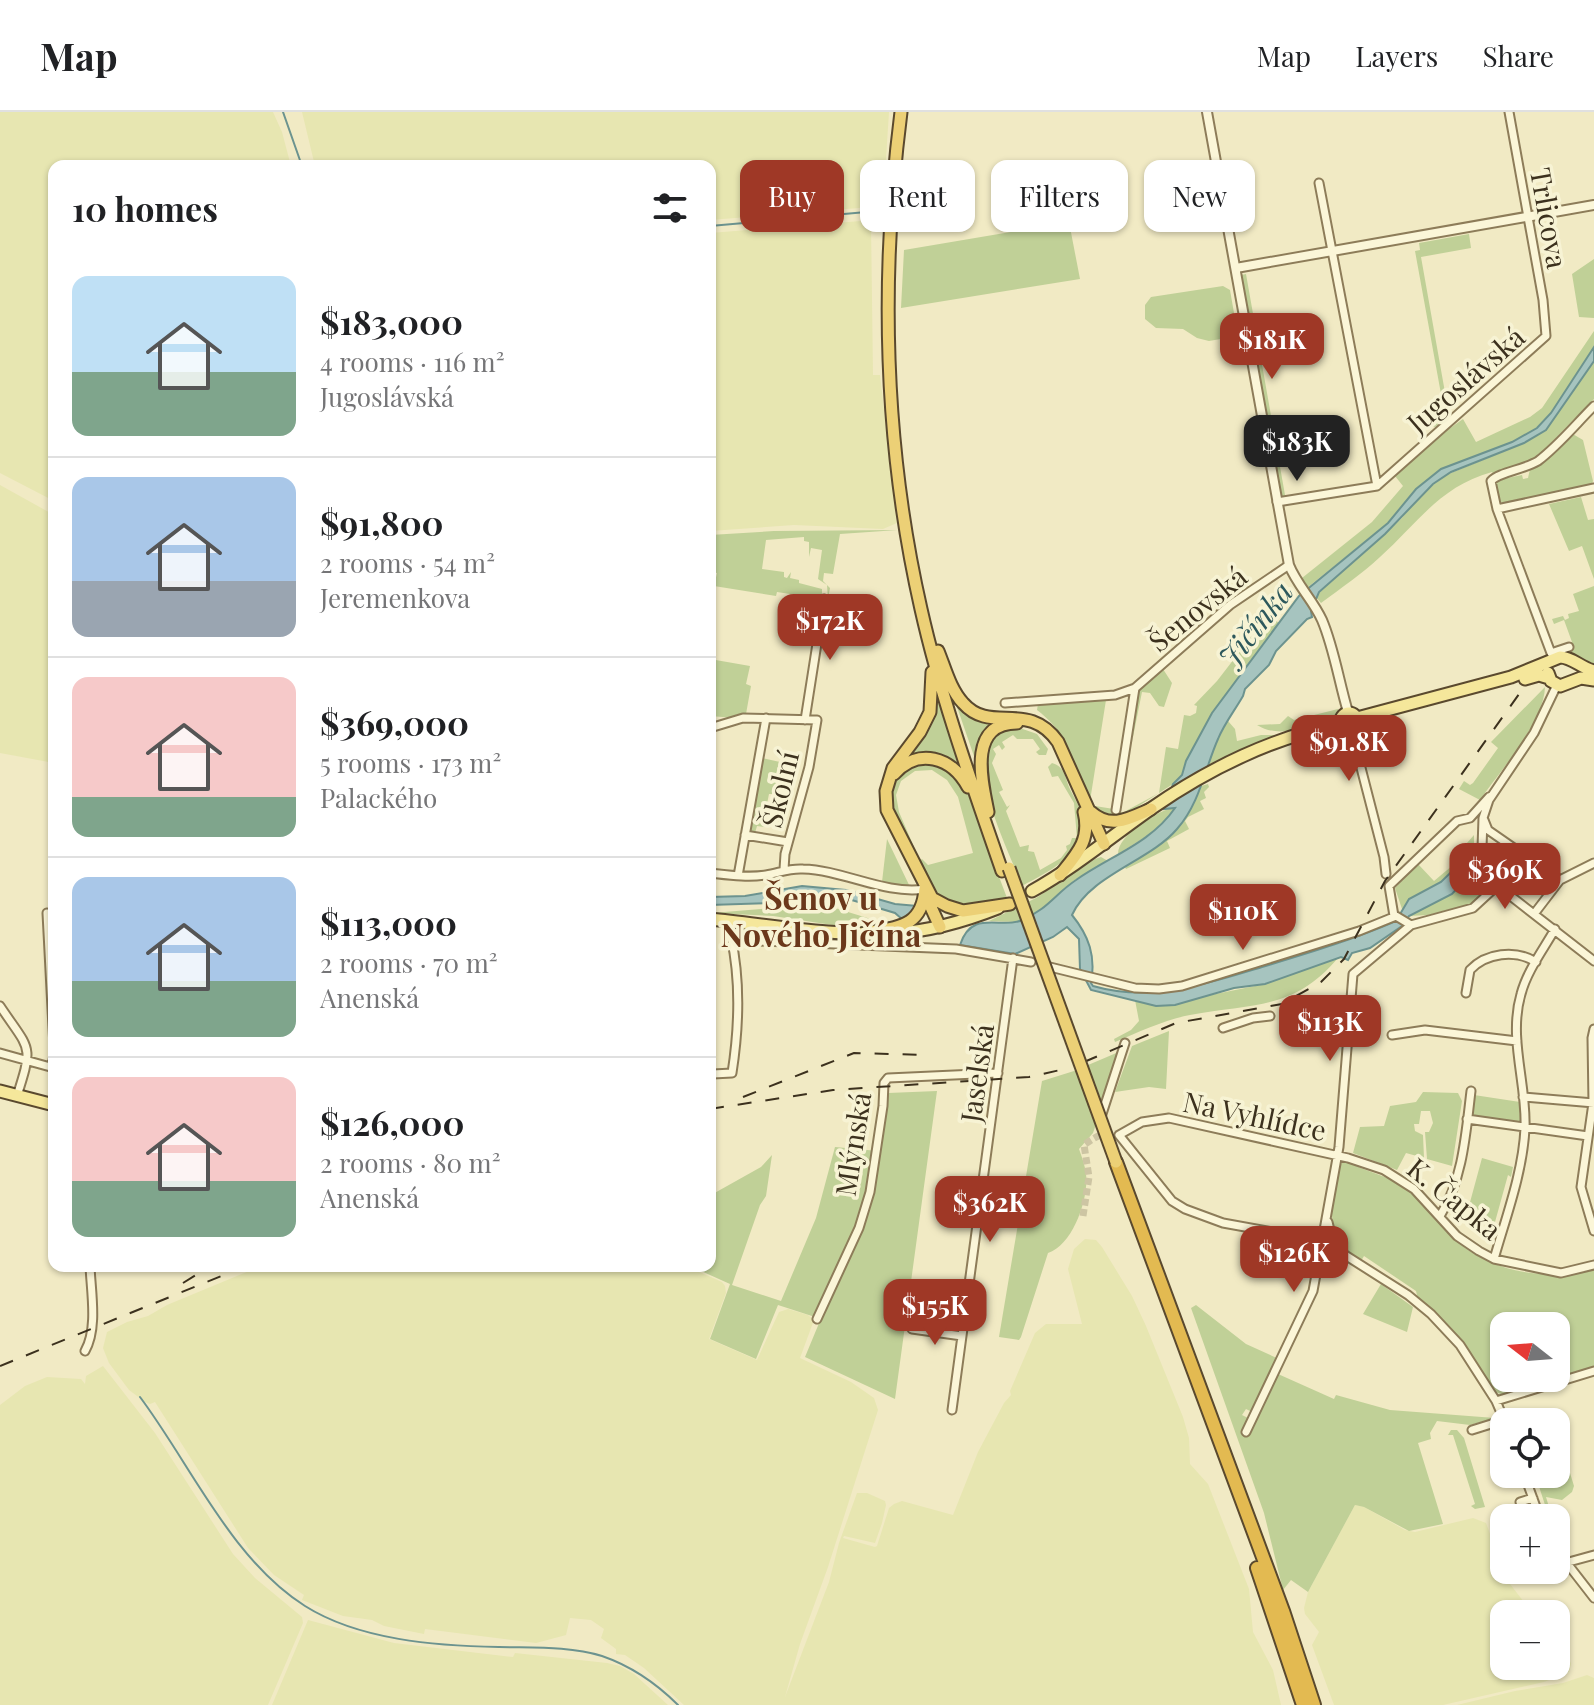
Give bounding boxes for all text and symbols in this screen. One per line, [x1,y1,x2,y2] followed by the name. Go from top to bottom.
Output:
[40,30,117,81] text: Map
[1257,37,1311,74] text: Map
[1355,37,1438,74] text: Layers
[1482,37,1554,74] text: Share
[740,160,844,232] chip: Buy
[860,160,975,232] chip: Rent
[991,160,1128,232] chip: Filters
[1144,160,1255,232] chip: New
[1523,165,1577,271] street label: Trlicova
[72,185,218,231] text: 10 homes
[648,186,692,230] icon: filters
[320,298,463,344] text: $183,000
[136,308,232,404] icon: home
[1216,313,1328,381] pin: $181K
[1398,318,1532,441] street label: Jugoslávská
[1238,321,1306,356] text: $181K
[320,344,504,379] text: 4 rooms · 116 m²
[320,379,454,414] text: Jugoslávská
[1241,415,1353,483] pin: $183K
[1262,423,1332,458] text: $183K
[320,499,444,545] text: $91,800
[136,509,232,605] icon: home
[320,545,495,580] text: 2 rooms · 54 m²
[1140,557,1254,659] street label: Šenovská
[1209,573,1301,675] water label: Jičínka
[320,580,470,615] text: Jeremenkova
[774,594,886,662] pin: $172K
[796,602,864,637] text: $172K
[320,699,469,745] text: $369,000
[136,709,232,805] icon: home
[1284,715,1414,783] pin: $91.8K
[1309,723,1389,758] text: $91.8K
[320,745,501,780] text: 5 rooms · 173 m²
[752,747,806,831] street label: Školní
[320,780,437,815] text: Palackého
[1449,843,1561,911] pin: $369K
[1467,851,1543,886] text: $369K
[721,875,922,955] district label: Šenov u Nového Jičína
[1187,884,1299,952] pin: $110K
[1208,892,1278,927] text: $110K
[320,899,457,945] text: $113,000
[136,909,232,1005] icon: home
[320,945,498,980] text: 2 rooms · 70 m²
[320,980,419,1015] text: Anenská
[1274,995,1386,1063] pin: $113K
[1297,1003,1363,1038] text: $113K
[951,1021,1001,1125] street label: Jaselská
[1180,1082,1330,1148] street label: Na Vyhlídce
[826,1089,878,1199] street label: Mlýnská
[320,1099,464,1145] text: $126,000
[136,1109,232,1205] icon: home
[320,1145,500,1180] text: 2 rooms · 80 m²
[1400,1149,1510,1247] street label: K. Čapka
[934,1176,1046,1244] pin: $362K
[320,1180,419,1215] text: Anenská
[953,1184,1027,1219] text: $362K
[1238,1226,1350,1294] pin: $126K
[1258,1234,1330,1269] text: $126K
[879,1279,991,1347] pin: $155K
[901,1287,969,1322] text: $155K
[1490,1312,1570,1392] north arrow
[1490,1312,1570,1680] map controls
[1490,1408,1570,1488] button: locate
[1490,1504,1570,1584] button: +
[1490,1600,1570,1680] button: −

